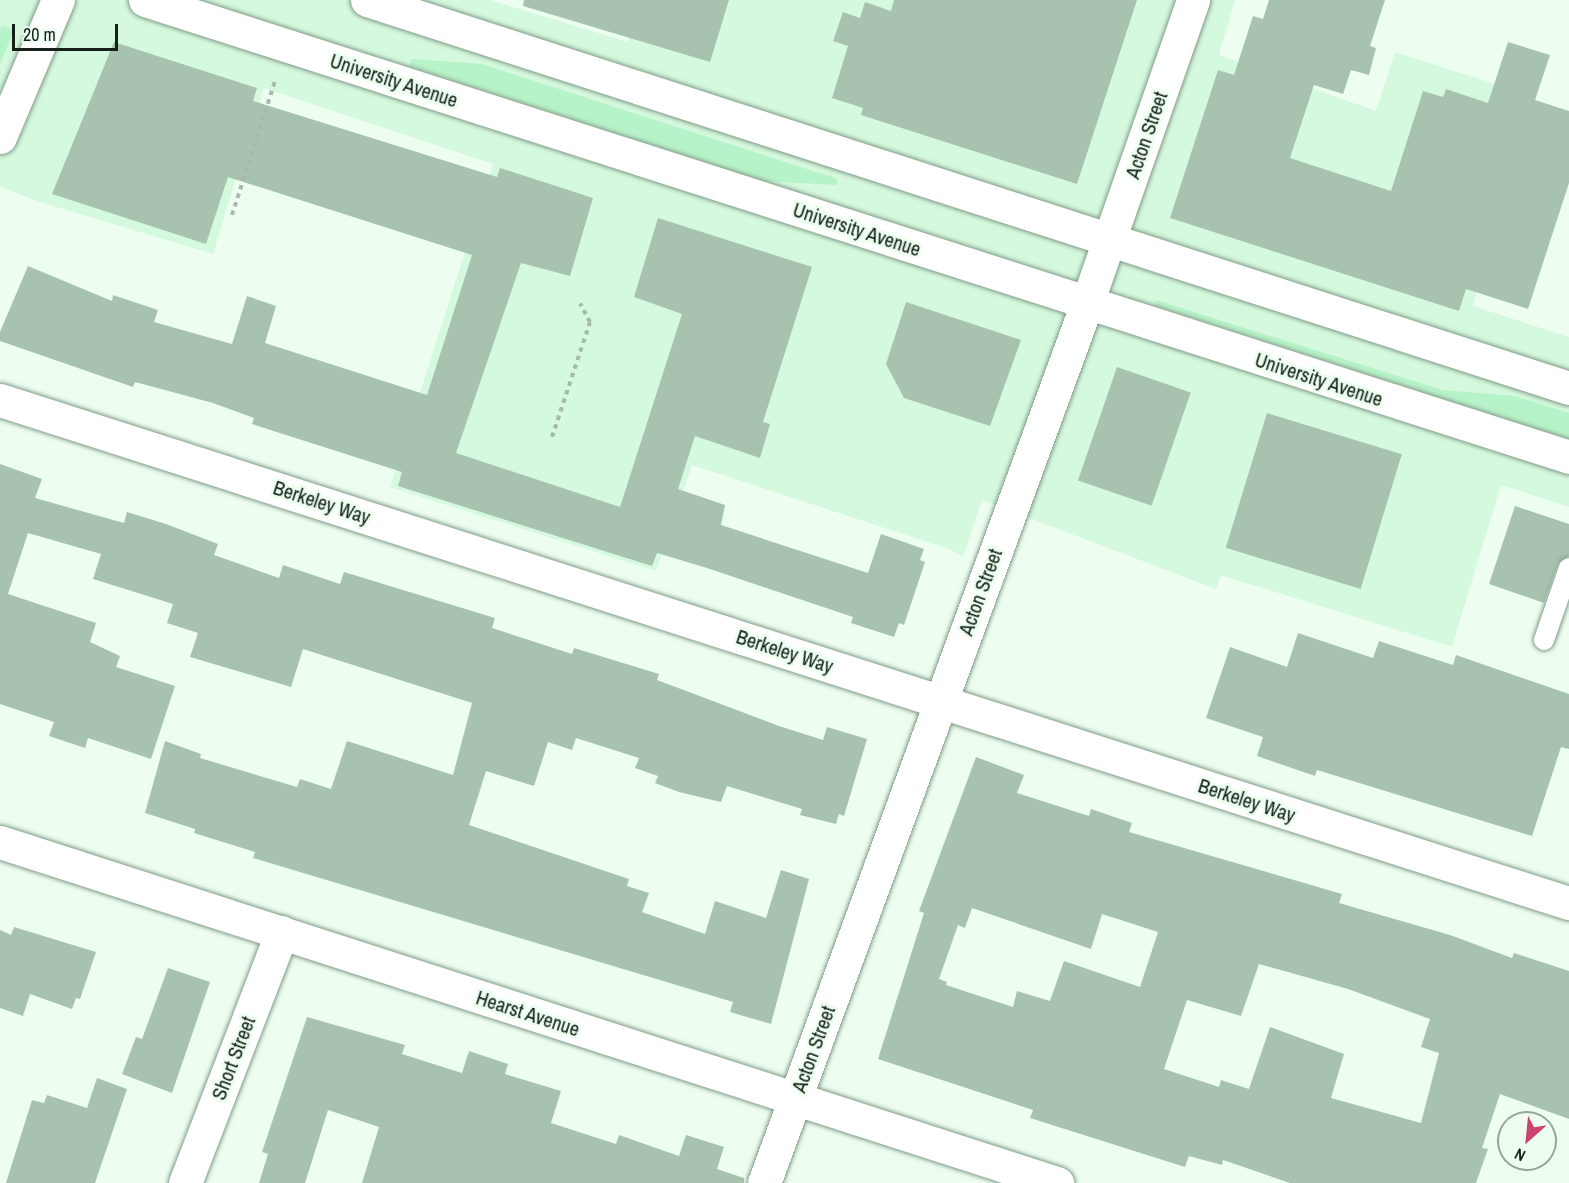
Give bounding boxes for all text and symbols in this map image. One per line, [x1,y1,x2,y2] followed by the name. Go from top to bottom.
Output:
[15,12,122,50] scale bar
[23,22,56,47] text: 20 m
[327,48,461,112] street label: University Avenue
[1120,88,1172,182] street label: Acton Street
[790,197,924,261] street label: University Avenue
[1252,347,1386,411] street label: University Avenue
[270,475,374,529] street label: Berkeley Way
[953,545,1007,639] street label: Acton Street
[733,624,837,678] street label: Berkeley Way
[1195,773,1299,827] street label: Berkeley Way
[473,985,583,1041] street label: Hearst Avenue
[786,1002,840,1096] street label: Acton Street
[206,1013,260,1103] street label: Short Street
[1497,1111,1557,1171] north arrow
[1511,1143,1529,1167] text: N

